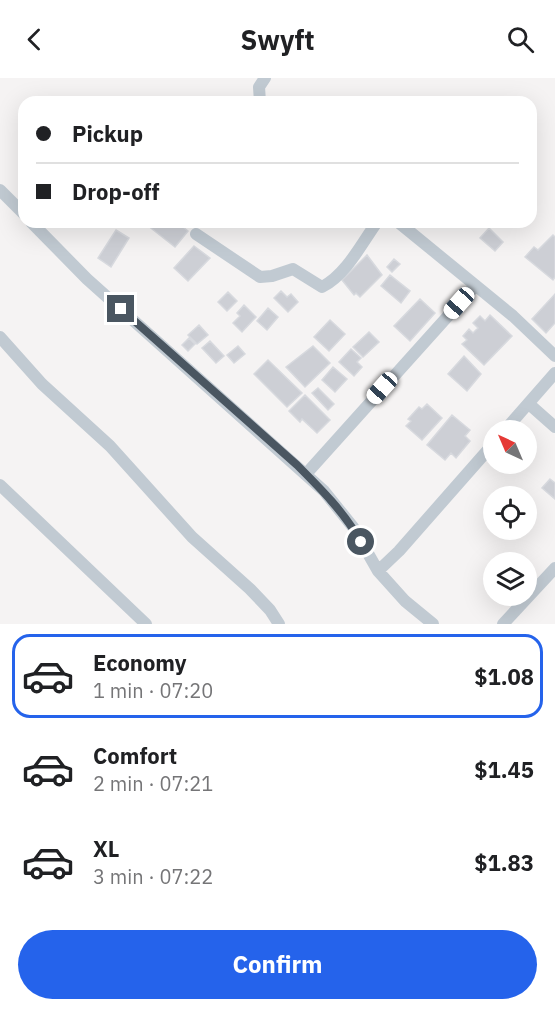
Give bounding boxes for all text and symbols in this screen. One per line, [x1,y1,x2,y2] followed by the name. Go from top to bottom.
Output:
[240,22,315,57] text: Swyft
[18,23,51,56] icon: back
[504,23,537,56] icon: search
[72,119,143,148] text: Pickup
[72,177,159,206] text: Drop-off
[440,284,478,322] car
[107,295,134,322] route end
[363,369,401,407] car
[483,420,537,474] north arrow
[483,420,537,606] map controls
[483,486,537,540] button: locate
[347,528,374,555] route start
[483,552,537,606] button: layers
[93,648,187,677] text: Economy
[21,649,75,703] icon: car
[474,662,534,691] text: $1.08
[93,677,213,704] text: 1 min · 07:20
[93,741,177,770] text: Comfort
[21,742,75,796] icon: car
[474,755,534,784] text: $1.45
[93,770,213,797] text: 2 min · 07:21
[93,834,119,863] text: XL
[21,835,75,889] icon: car
[474,848,534,877] text: $1.83
[93,863,213,890] text: 3 min · 07:22
[18,930,537,999] button: Confirm

